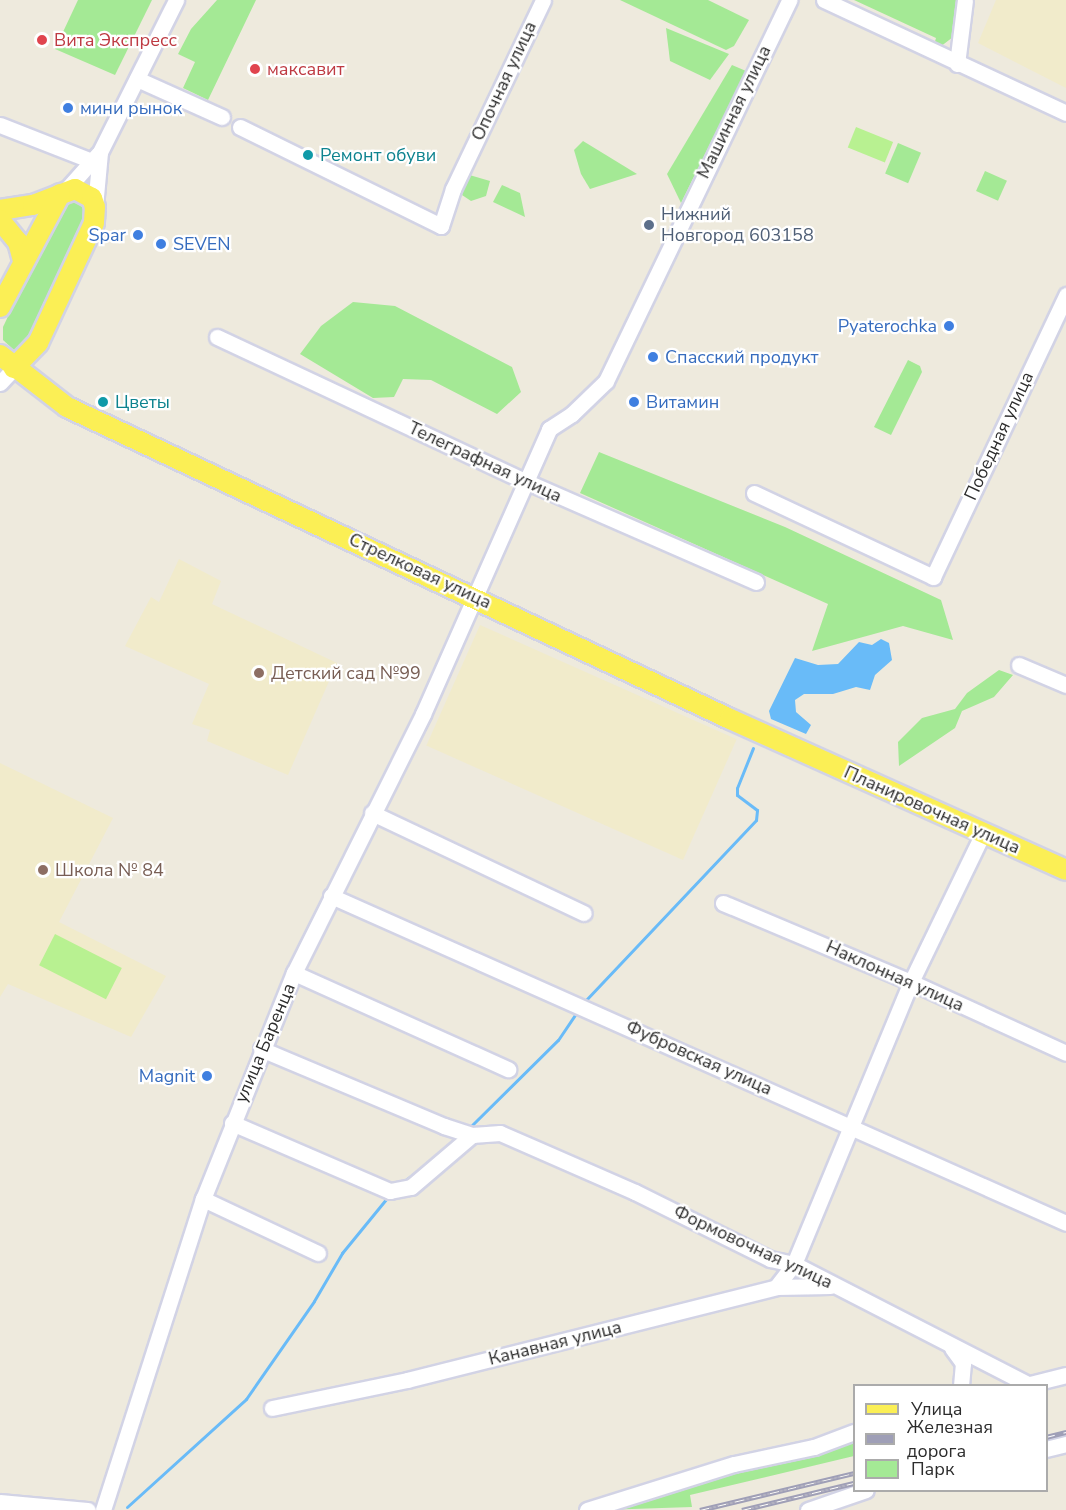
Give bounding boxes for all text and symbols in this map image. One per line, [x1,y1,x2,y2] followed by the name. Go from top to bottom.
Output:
[467,18,541,144] street label: Опочная улица
[54,29,177,51] place label: Вита Экспресс
[35,33,49,47] marker: Вита Экспресс
[692,42,776,182] street label: Машинная улица
[267,58,345,80] place label: максавит
[248,62,262,76] marker: максавит
[80,97,182,119] place label: мини рынок
[61,101,75,115] marker: мини рынок
[320,144,436,166] place label: Ремонт обуви
[301,148,315,162] marker: Ремонт обуви
[661,204,814,246] place label: Нижний Новгород 603158
[642,218,656,232] marker: Нижний Новгород 603158
[88,224,126,246] place label: Spar
[131,228,145,242] marker: Spar
[173,233,231,255] place label: SEVEN
[154,237,168,251] marker: SEVEN
[838,315,937,337] place label: Pyaterochka
[942,319,956,333] marker: Pyaterochka
[665,346,818,368] place label: Спасский продукт
[646,350,660,364] marker: Спасский продукт
[960,368,1038,504] street label: Победная улица
[115,391,170,413] place label: Цветы
[646,391,719,413] place label: Витамин
[96,395,110,409] marker: Цветы
[627,395,641,409] marker: Витамин
[405,417,565,507] street label: Телеграфная улица
[345,529,495,613] street label: Стрелковая улица
[271,662,421,684] place label: Детский сад №99
[252,666,266,680] marker: Детский сад №99
[841,761,1023,859] street label: Планировочная улица
[55,859,164,881] place label: Школа № 84
[36,863,50,877] marker: Школа № 84
[823,936,967,1016] street label: Наклонная улица
[230,980,300,1106] street label: улица Баренца
[623,1016,775,1100] street label: Фубровская улица
[139,1065,195,1087] place label: Magnit
[200,1069,214,1083] marker: Magnit
[670,1201,836,1293] street label: Формовочная улица
[486,1316,624,1370] street label: Канавная улица
[853,1384,1048,1492] legend
[911,1397,962,1421] text: Улица
[907,1415,993,1463] text: Железная дорога
[911,1457,954,1481] text: Парк

